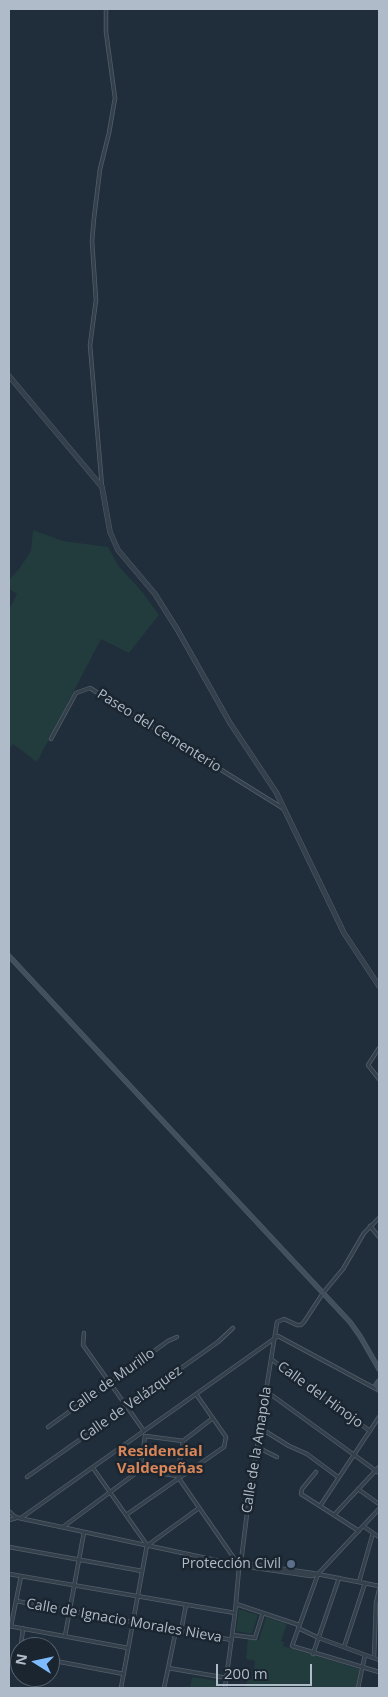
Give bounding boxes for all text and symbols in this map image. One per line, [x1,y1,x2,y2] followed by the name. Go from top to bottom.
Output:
[94,686,224,776] street label: Paseo del Cementerio
[66,1345,158,1417] street label: Calle de Murillo
[274,1358,366,1432] street label: Calle del Hinojo
[77,1362,185,1446] street label: Calle de Velázquez
[239,1385,275,1515] street label: Calle de la Amapola
[117,1443,203,1478] district label: Residencial Valdepeñas
[182,1556,281,1572] place label: Protección Civil
[285,1558,297,1570] marker: Protección Civil
[25,1596,223,1646] street label: Calle de Ignacio Morales Nieva
[10,1637,60,1687] north arrow
[10,1652,31,1667] text: N
[218,1654,314,1686] scale bar
[224,1663,268,1683] text: 200 m

